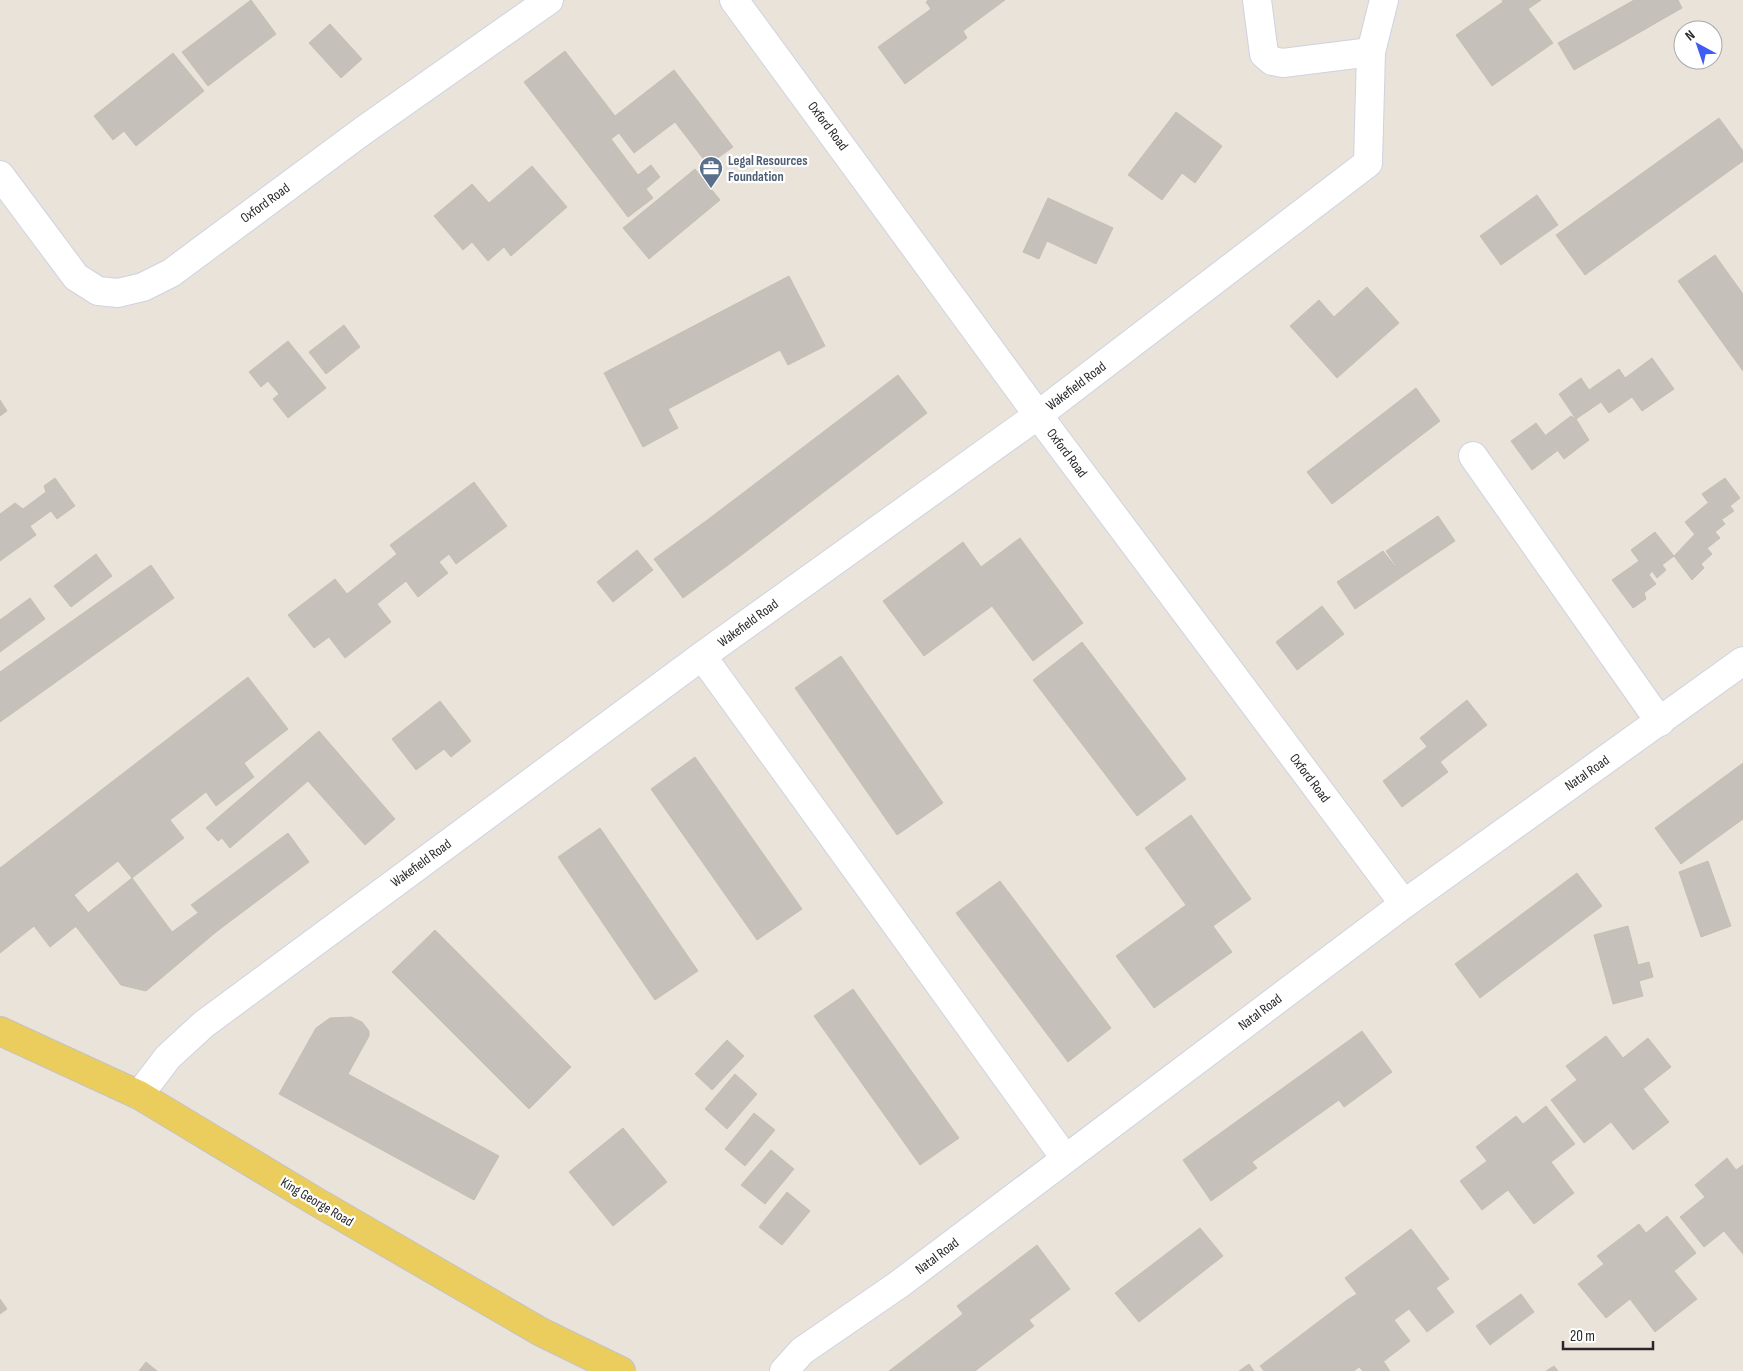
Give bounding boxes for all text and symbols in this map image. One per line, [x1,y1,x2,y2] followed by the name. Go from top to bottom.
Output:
[1673,20,1723,70] north arrow
[1682,27,1698,44] text: N
[804,98,852,154] street label: Oxford Road
[728,152,808,185] place label: Legal Resources Foundation
[698,155,724,189] office icon: Legal Resources Foundation
[237,179,293,227] street label: Oxford Road
[1043,358,1109,414] street label: Wakefield Road
[1043,425,1091,481] street label: Oxford Road
[714,595,782,651] street label: Wakefield Road
[1286,750,1334,806] street label: Oxford Road
[1562,752,1613,794] street label: Natal Road
[387,835,455,891] street label: Wakefield Road
[1235,990,1285,1034] street label: Natal Road
[278,1174,356,1230] street label: King George Road
[912,1234,962,1278] street label: Natal Road
[1563,1318,1653,1350] scale bar
[1570,1327,1595,1346] text: 20 m

